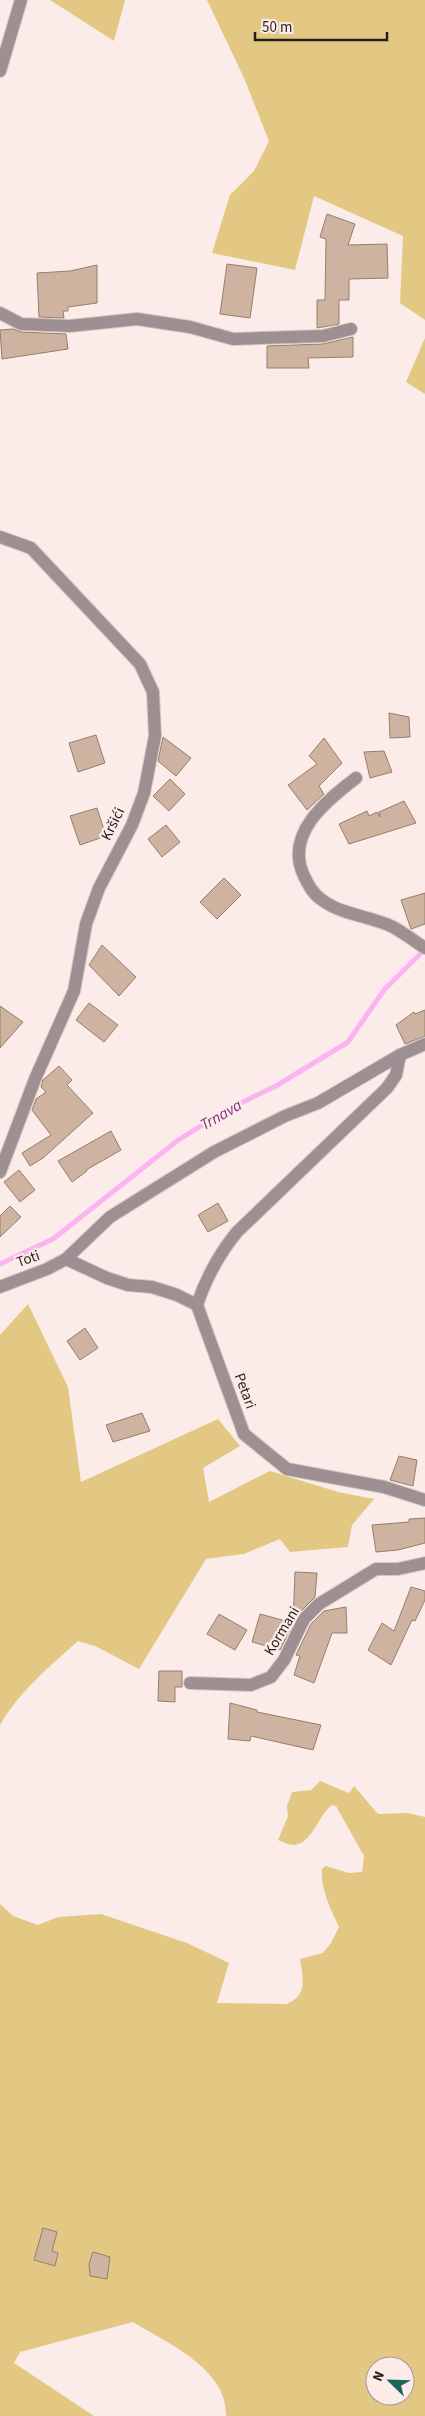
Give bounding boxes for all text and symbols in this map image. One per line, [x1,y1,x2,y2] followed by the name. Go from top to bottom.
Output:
[255,10,388,42] scale bar
[262,17,292,38] text: 50 m
[96,804,130,844] street label: Kršići
[196,1094,246,1136] water label: Trnava
[13,1245,43,1273] street label: Toti
[229,1370,261,1412] street label: Petari
[259,1603,305,1659] street label: Kormani
[365,2356,415,2406] north arrow
[368,2368,390,2385] text: N

